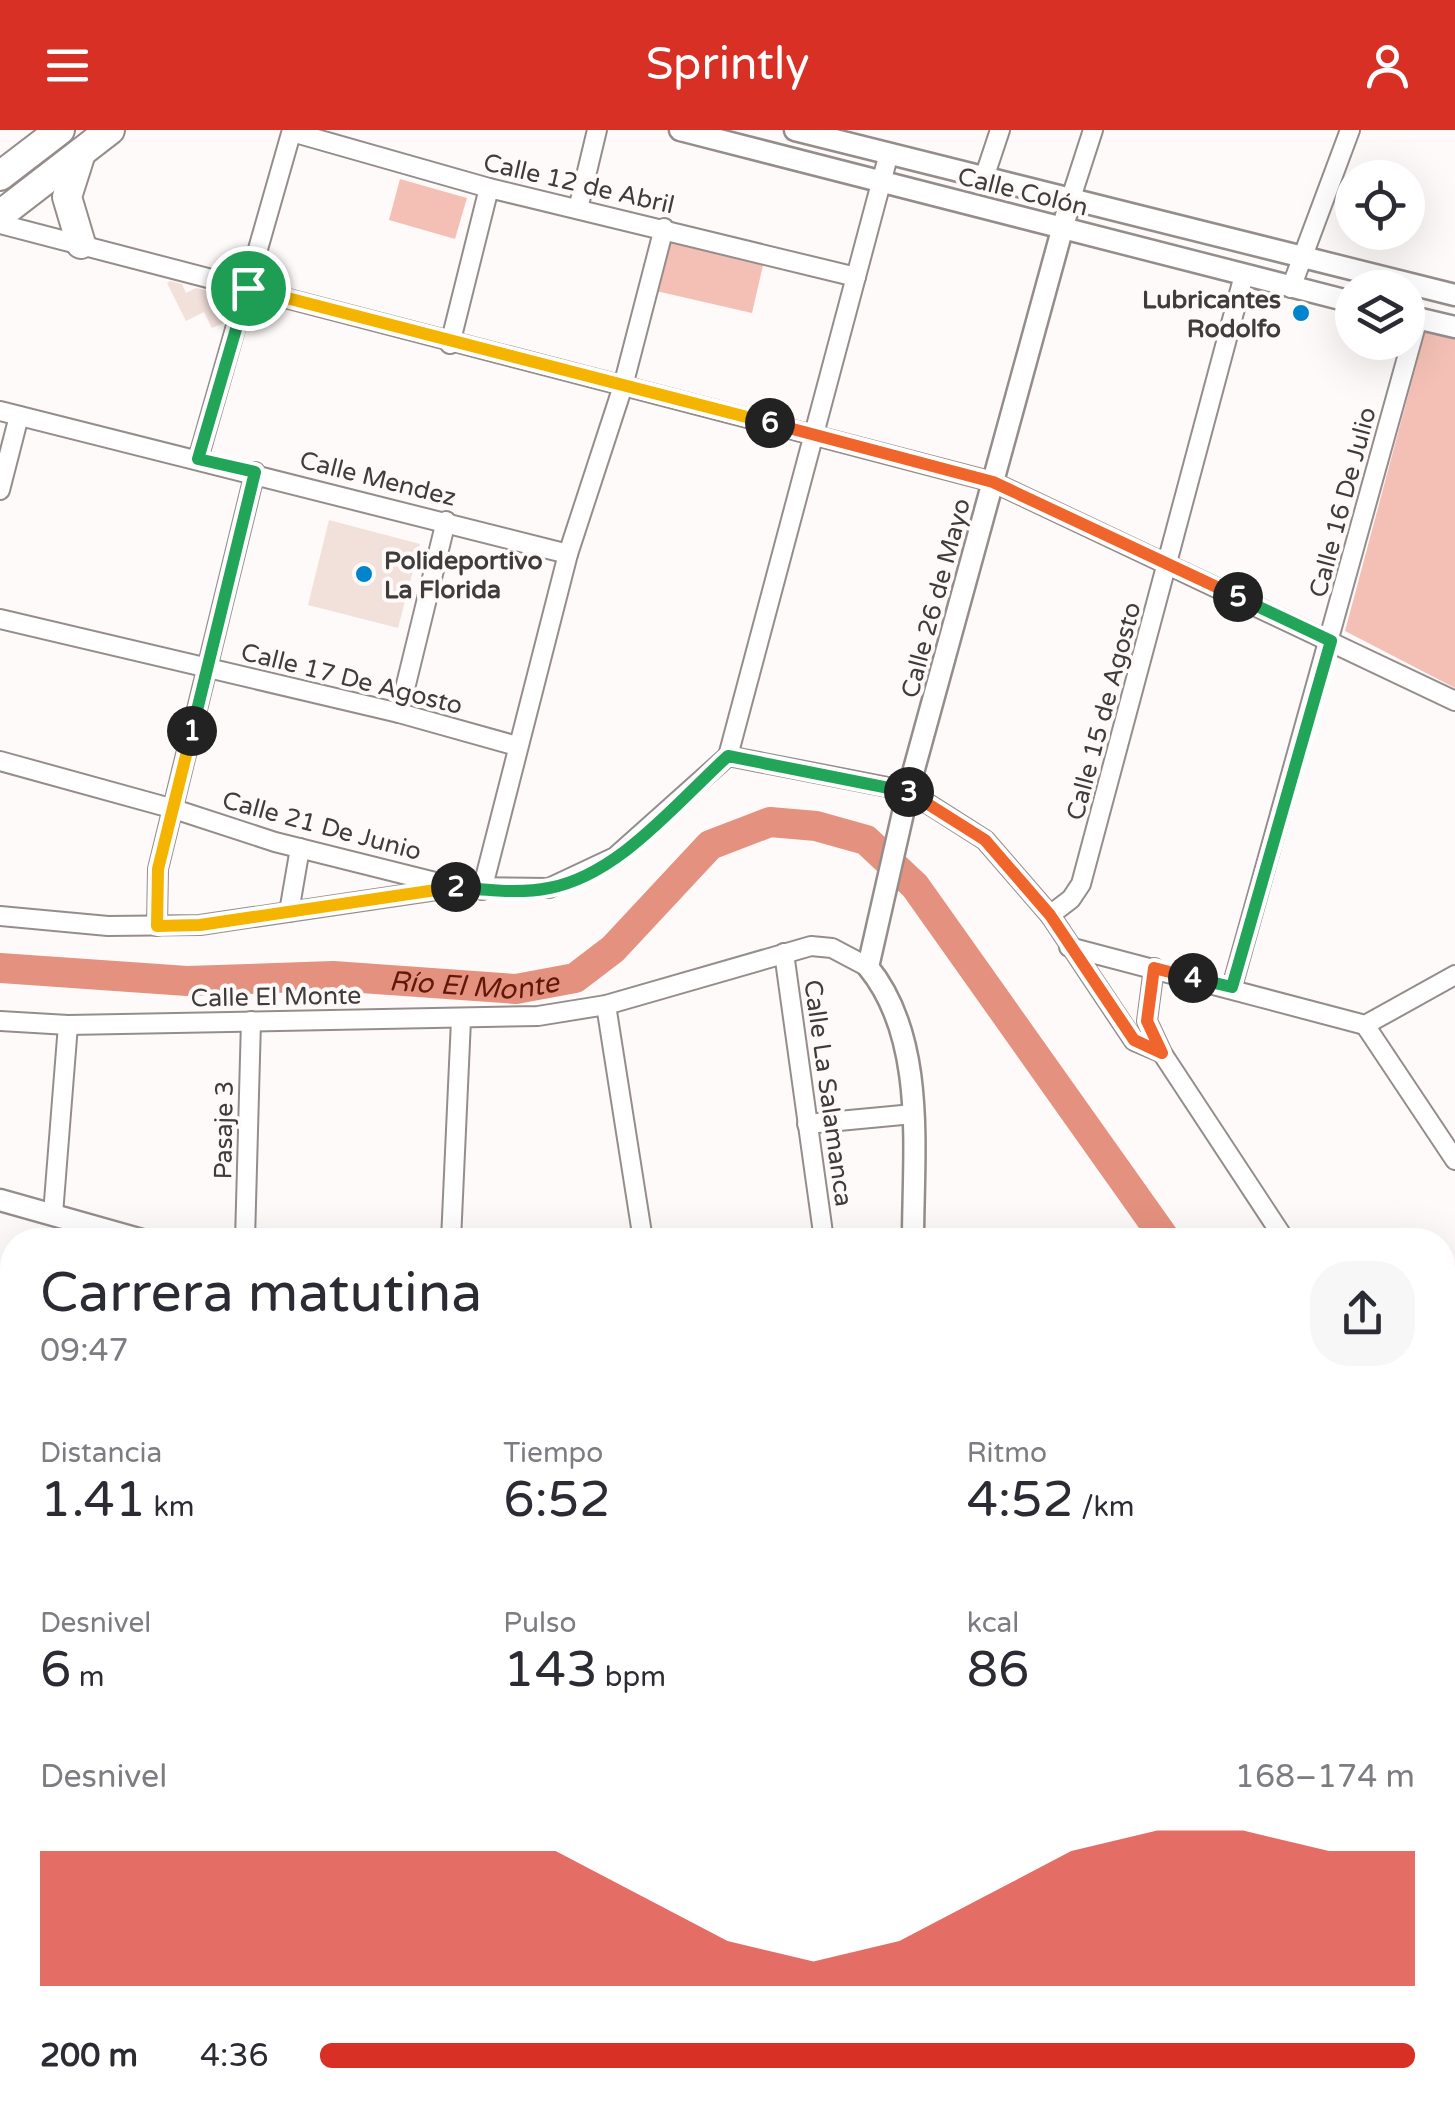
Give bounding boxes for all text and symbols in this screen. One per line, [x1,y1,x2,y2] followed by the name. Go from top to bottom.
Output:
[40,38,95,93] icon: menu
[646,38,809,92] text: Sprintly
[1360,38,1415,93] icon: person
[480,147,677,221] street label: Calle 12 de Abril
[1335,160,1425,360] map controls
[1335,160,1425,250] button: locate
[954,161,1091,223] street label: Calle Colón
[206,246,291,331] pin
[221,261,276,316] icon: arrive
[1335,270,1425,360] button: layers
[1142,285,1281,344] place label: Lubricantes Rodolfo
[1290,302,1312,324] marker: Lubricantes Rodolfo
[745,398,795,448] pin: 6
[1303,404,1383,601] street label: Calle 16 De Julio
[761,406,779,440] text: 6
[296,445,459,513] street label: Calle Mendez
[895,495,977,701] street label: Calle 26 de Mayo
[384,546,543,605] place label: Polideportivo La Florida
[353,563,375,585] marker: Polideportivo La Florida
[1213,572,1263,622] pin: 5
[1229,580,1247,614] text: 5
[1060,599,1148,824] street label: Calle 15 de Agosto
[238,637,466,721] street label: Calle 17 De Agosto
[167,706,217,756] pin: 1
[183,714,201,748] text: 1
[884,767,934,817] pin: 3
[900,775,918,809] text: 3
[219,785,425,867] street label: Calle 21 De Junio
[431,862,481,912] pin: 2
[447,870,465,904] text: 2
[1168,953,1218,1003] pin: 4
[1184,961,1202,995] text: 4
[388,964,564,1007] water label: Río El Monte
[797,978,859,1209] street label: Calle La Salamanca
[190,981,362,1013] street label: Calle El Monte
[208,1080,240,1180] street label: Pasaje 3
[40,1261,482,1327] text: Carrera matutina
[1310,1261,1415,1366] button: share
[40,1332,129,1370] text: 09:47
[40,1436,162,1470] text: Distancia
[503,1436,603,1470] text: Tiempo
[967,1436,1047,1470] text: Ritmo
[40,1470,146,1530] text: 1.41
[503,1470,611,1530] text: 6:52
[967,1470,1074,1530] text: 4:52
[146,1490,194,1524] text: km
[1074,1490,1135,1524] text: /km
[40,1606,151,1640] text: Desnivel
[503,1606,576,1640] text: Pulso
[967,1606,1019,1640] text: kcal
[40,1640,71,1700] text: 6
[503,1640,598,1700] text: 143
[967,1640,1029,1700] text: 86
[71,1660,104,1694] text: m
[598,1660,666,1694] text: bpm
[40,1758,167,1796] text: Desnivel
[1235,1758,1415,1796] text: 168–174 m
[40,2037,138,2075] text: 200 m
[200,2037,269,2075] text: 4:36

